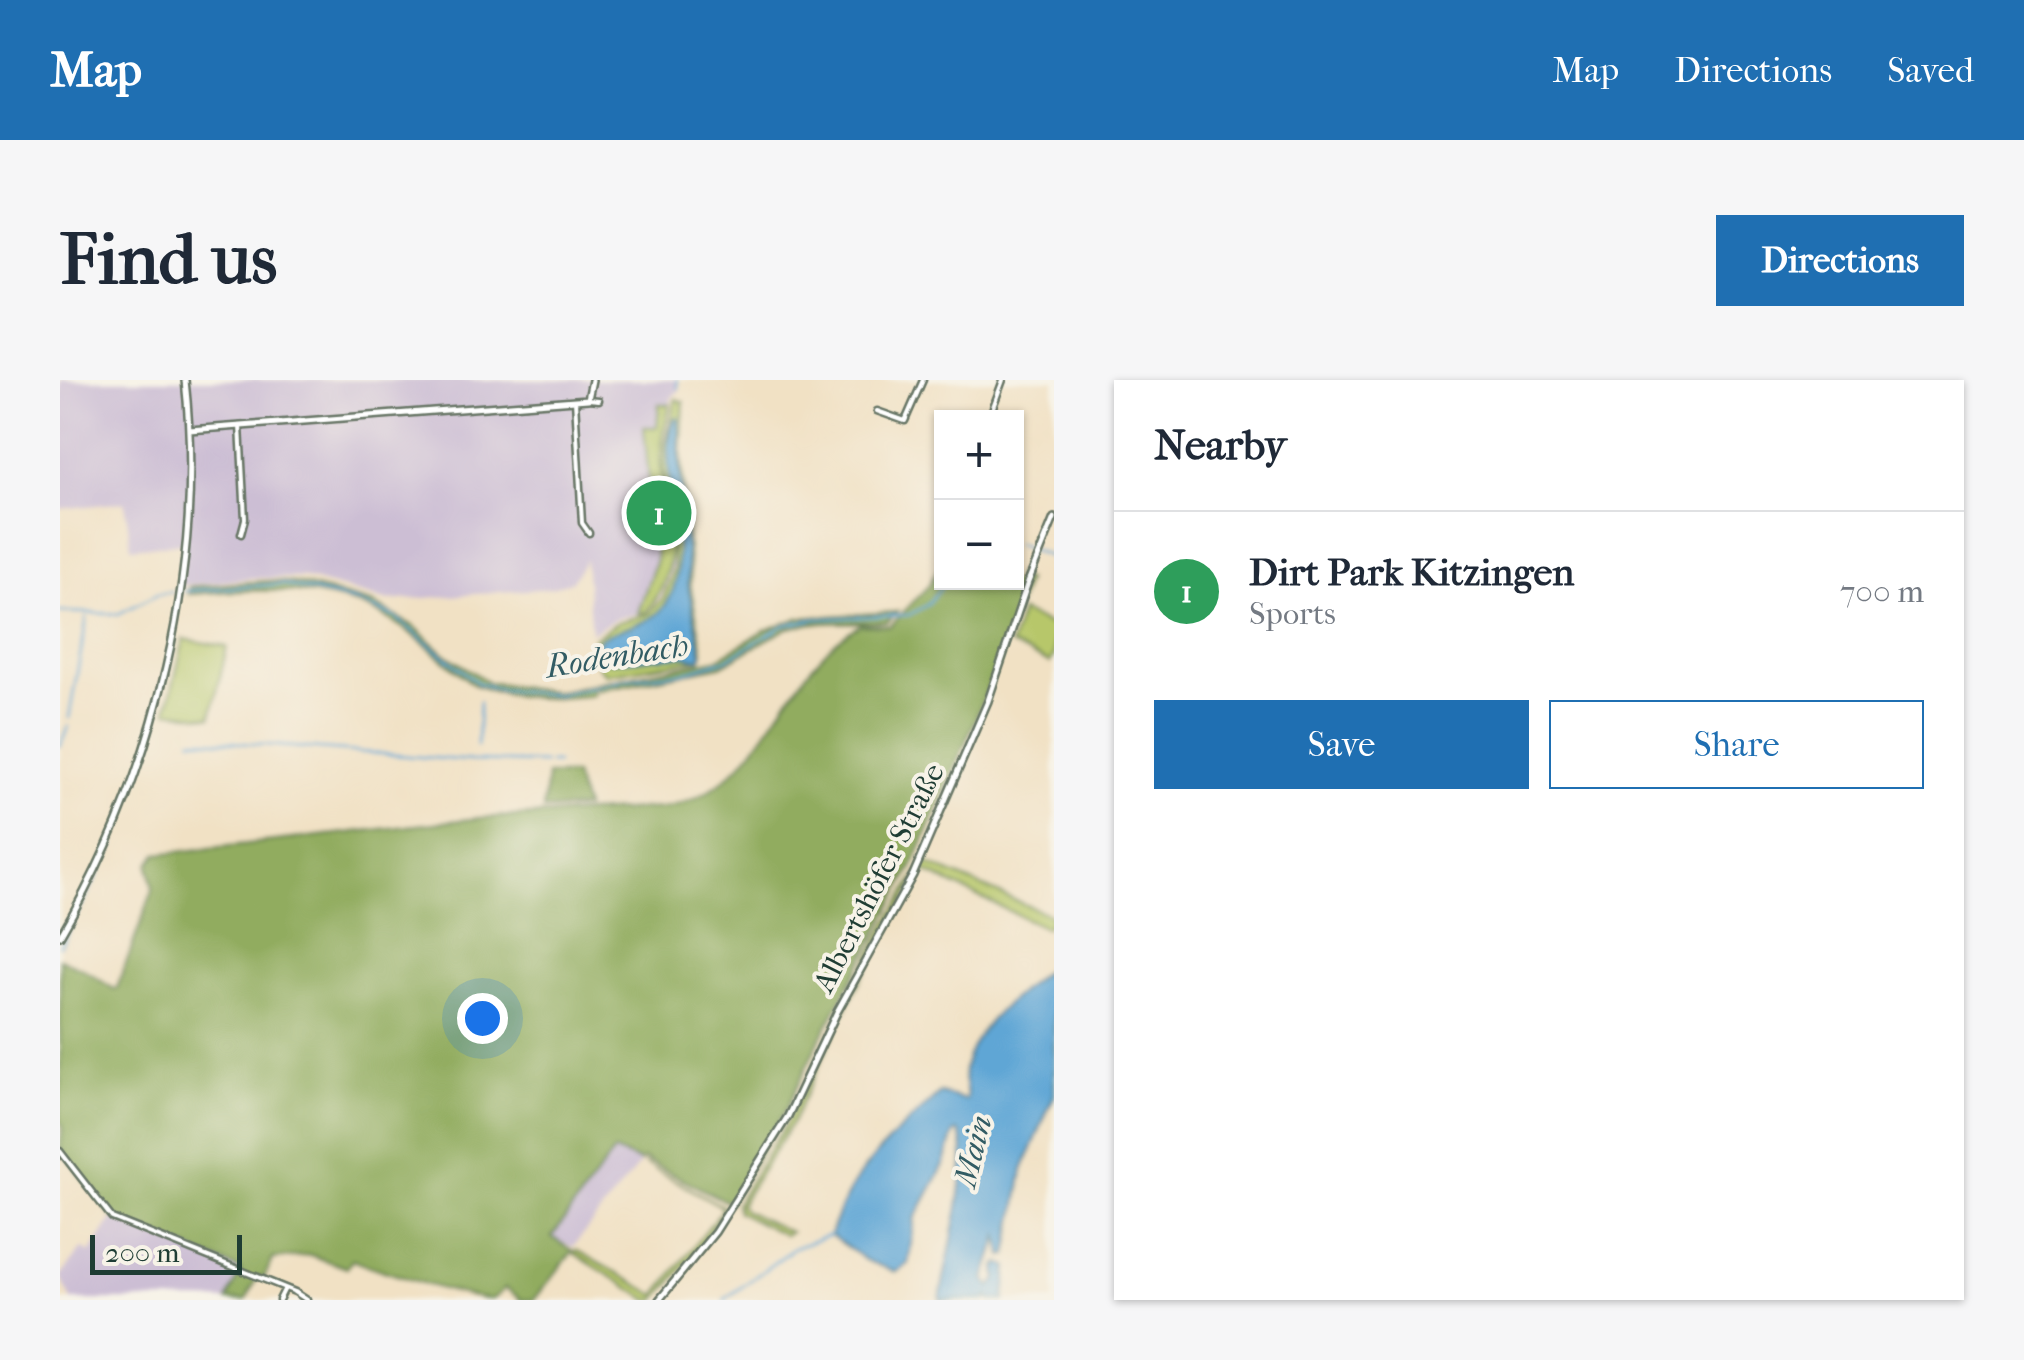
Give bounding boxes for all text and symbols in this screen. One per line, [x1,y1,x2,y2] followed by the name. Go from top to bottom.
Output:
[50,42,142,98] text: Map
[1552,50,1619,91] text: Map
[1674,50,1832,91] text: Directions
[1887,50,1974,91] text: Saved
[1716,215,1964,306] button: Directions
[60,219,277,301] text: Find us
[934,410,1024,590] map controls
[934,410,1024,500] button: +
[1154,421,1286,470] text: Nearby
[626,476,692,550] pin: 1
[934,500,1024,590] button: −
[1249,550,1574,595] text: Dirt Park Kitzingen
[1181,573,1192,610] text: 1
[1840,573,1924,610] text: 700 m
[1249,595,1336,632] text: Sports
[541,627,691,686] water label: Rodenbach
[1154,700,1529,789] button: Save
[1549,700,1924,789] button: Share
[806,758,952,999] street label: Albertshöfer Straße
[457,993,508,1044] your location
[946,1112,1000,1192] water label: Main
[90,1230,242,1274] scale bar
[105,1236,180,1269] text: 200 m

